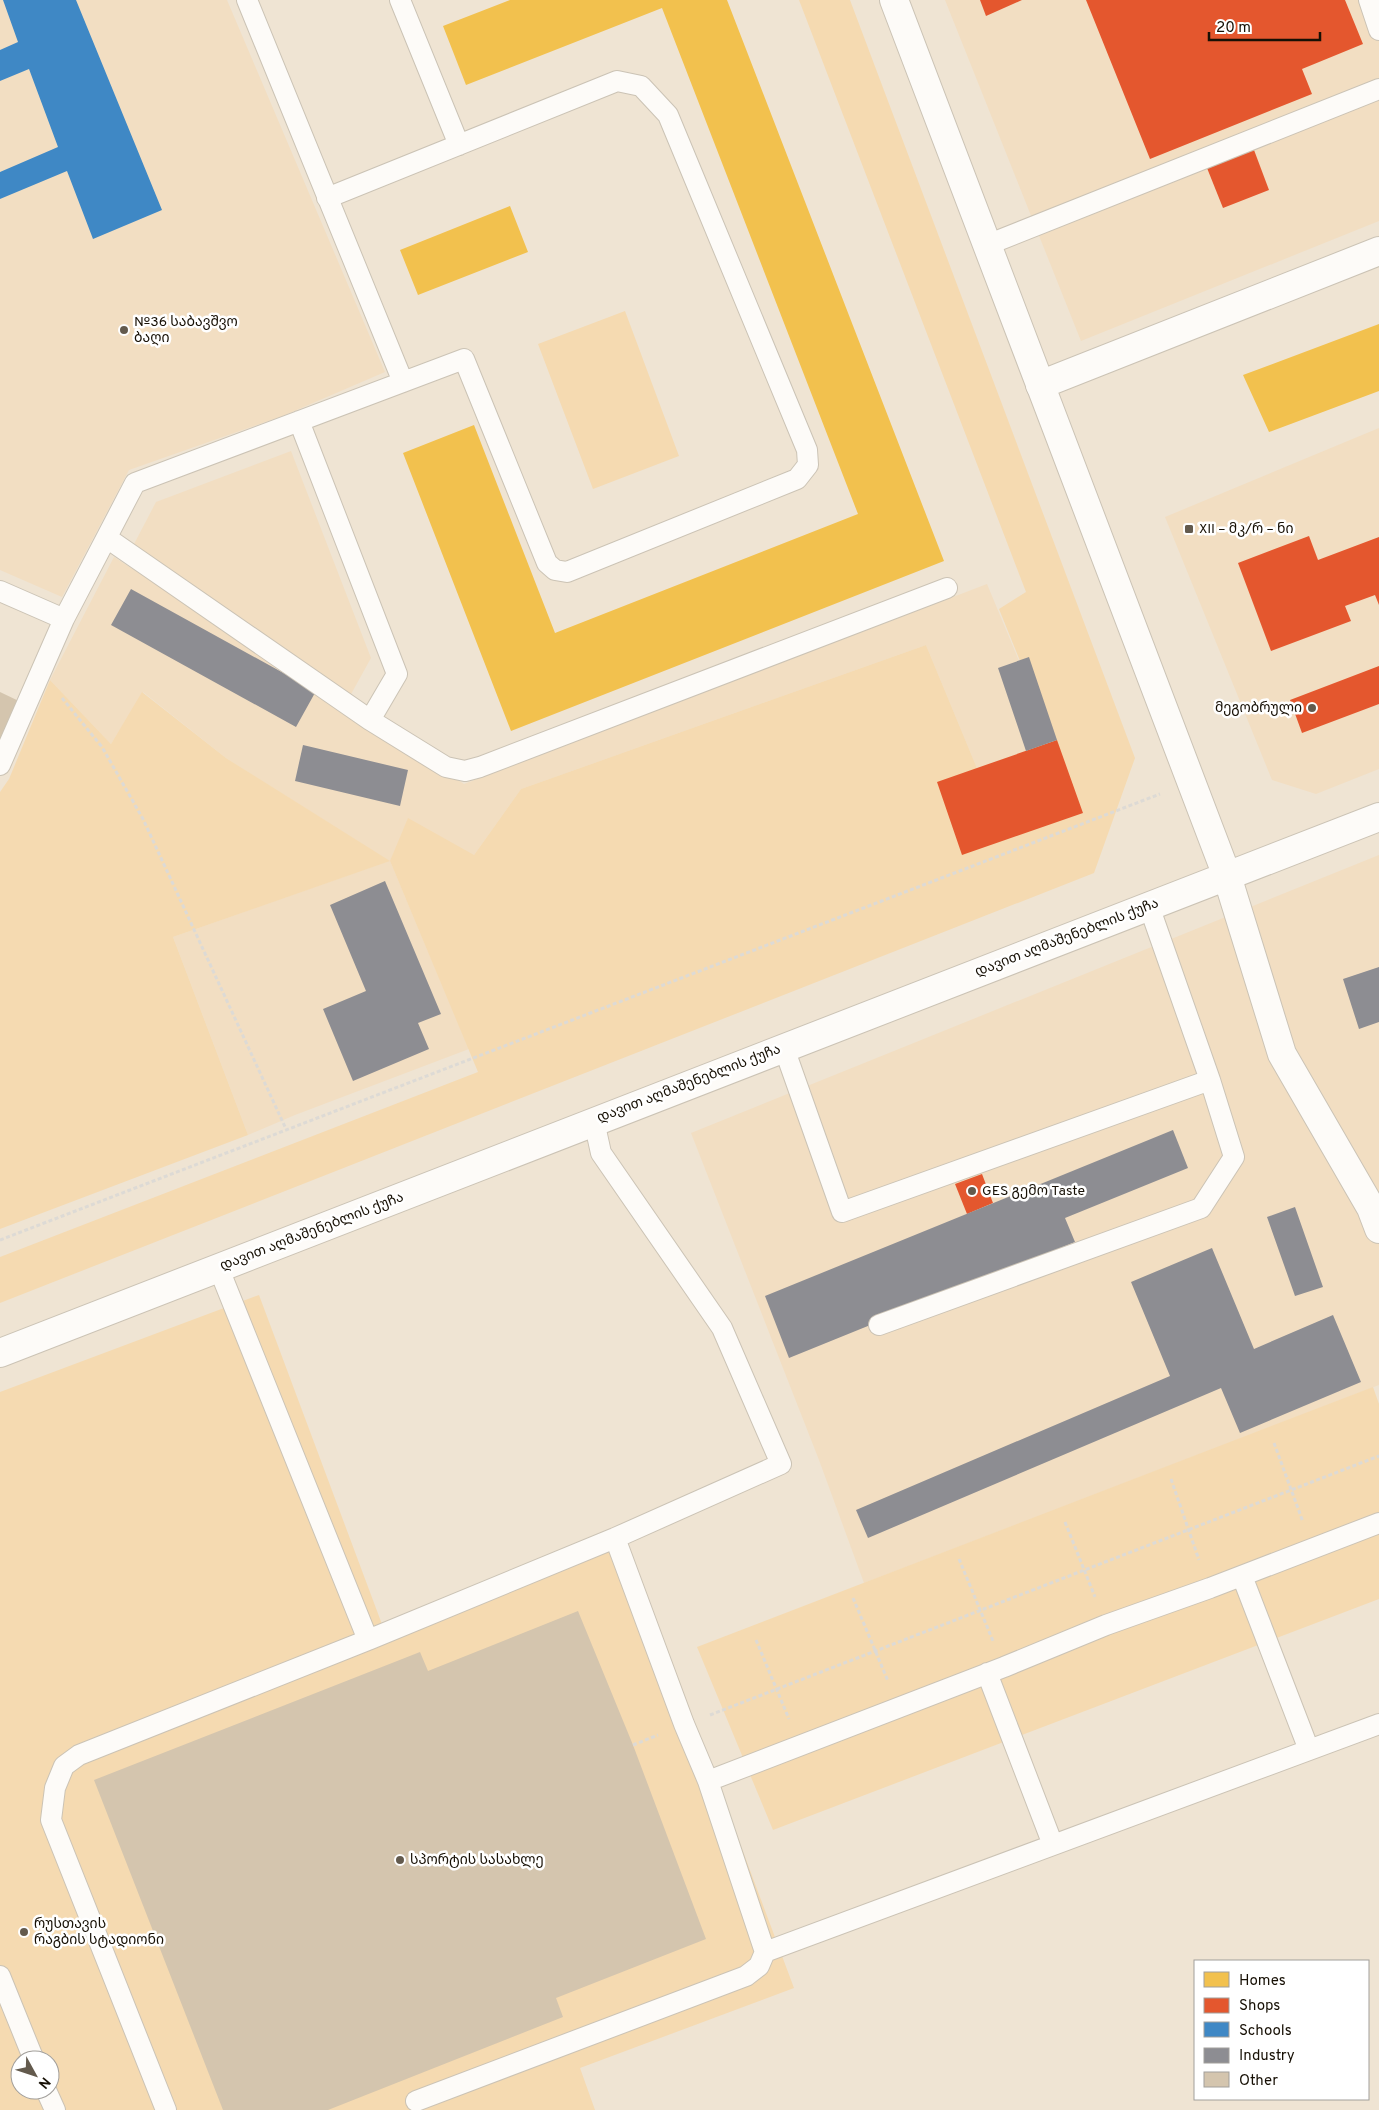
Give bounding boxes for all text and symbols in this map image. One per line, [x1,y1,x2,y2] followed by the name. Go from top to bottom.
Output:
[1209,10,1320,42] scale bar
[1216,19,1251,38] text: 20 m
[134,314,238,347] place label: №36 საბავშვო ბაღი
[118,324,130,336] marker: №36 საბავშვო ბაღი
[1199,521,1294,538] place label: XII – მკ/რ – ნი
[1183,523,1195,535] marker: XII – მკ/რ – ნი
[1215,700,1302,717] place label: მეგობრული
[1306,702,1318,714] marker: მეგობრული
[973,895,1161,981] street label: დავით აღმაშენებლის ქუჩა
[595,1041,783,1127] street label: დავით აღმაშენებლის ქუჩა
[982,1183,1085,1200] place label: GES გემო Taste
[966,1185,978,1197] marker: GES გემო Taste
[218,1189,406,1275] street label: დავით აღმაშენებლის ქუჩა
[410,1852,544,1869] place label: სპორტის სასახლე
[394,1854,406,1866] marker: სპორტის სასახლე
[34,1916,164,1949] place label: რუსთავის რაგბის სტადიონი
[18,1926,30,1938] marker: რუსთავის რაგბის სტადიონი
[1194,1960,1369,2100] legend
[1239,1972,1286,1991] text: Homes
[1239,1997,1280,2016] text: Shops
[1239,2022,1292,2041] text: Schools
[1239,2047,1295,2066] text: Industry
[10,2050,60,2100] north arrow
[1239,2072,1278,2091] text: Other
[34,2073,54,2092] text: N

